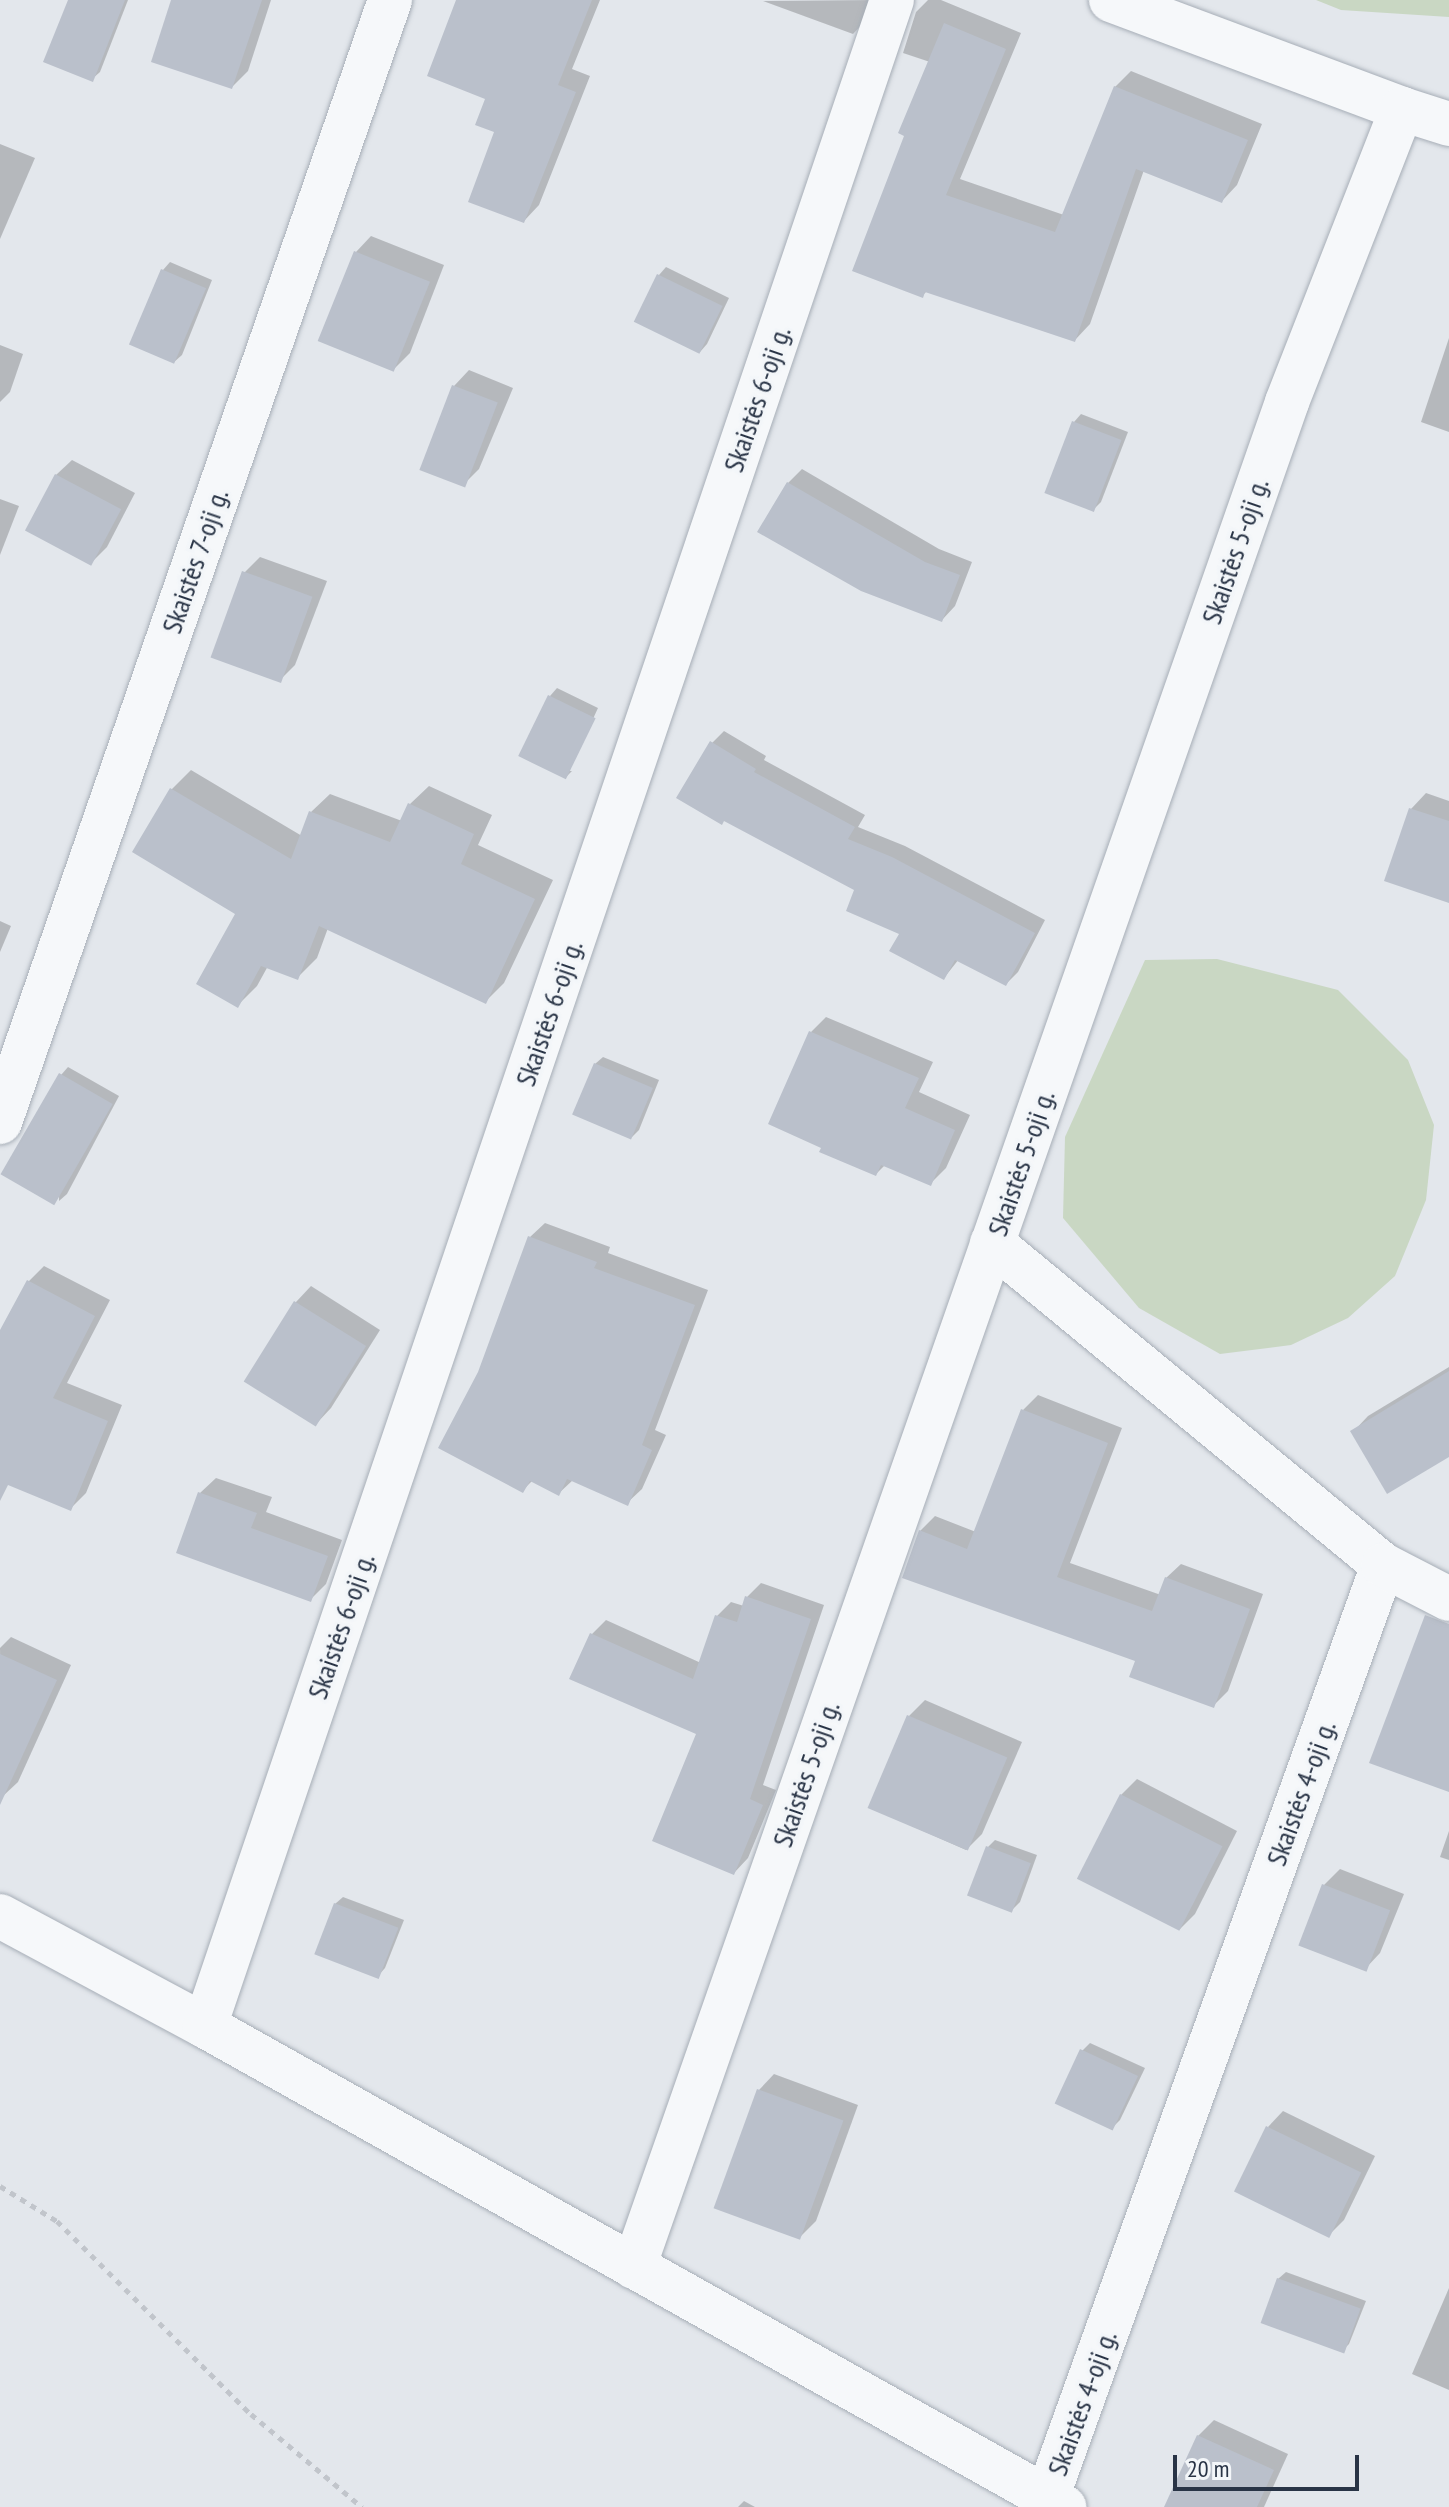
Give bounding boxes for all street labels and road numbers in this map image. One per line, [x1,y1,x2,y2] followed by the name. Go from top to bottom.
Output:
[716,322,798,476] street label: Skaistės 6-oji g.
[1194,474,1276,628] street label: Skaistės 5-oji g.
[155,484,235,638] street label: Skaistės 7-oji g.
[508,936,590,1090] street label: Skaistės 6-oji g.
[980,1086,1062,1240] street label: Skaistės 5-oji g.
[300,1549,382,1703] street label: Skaistės 6-oji g.
[765,1697,847,1851] street label: Skaistės 5-oji g.
[1259,1716,1343,1870] street label: Skaistės 4-oji g.
[1040,2326,1124,2480] street label: Skaistės 4-oji g.

